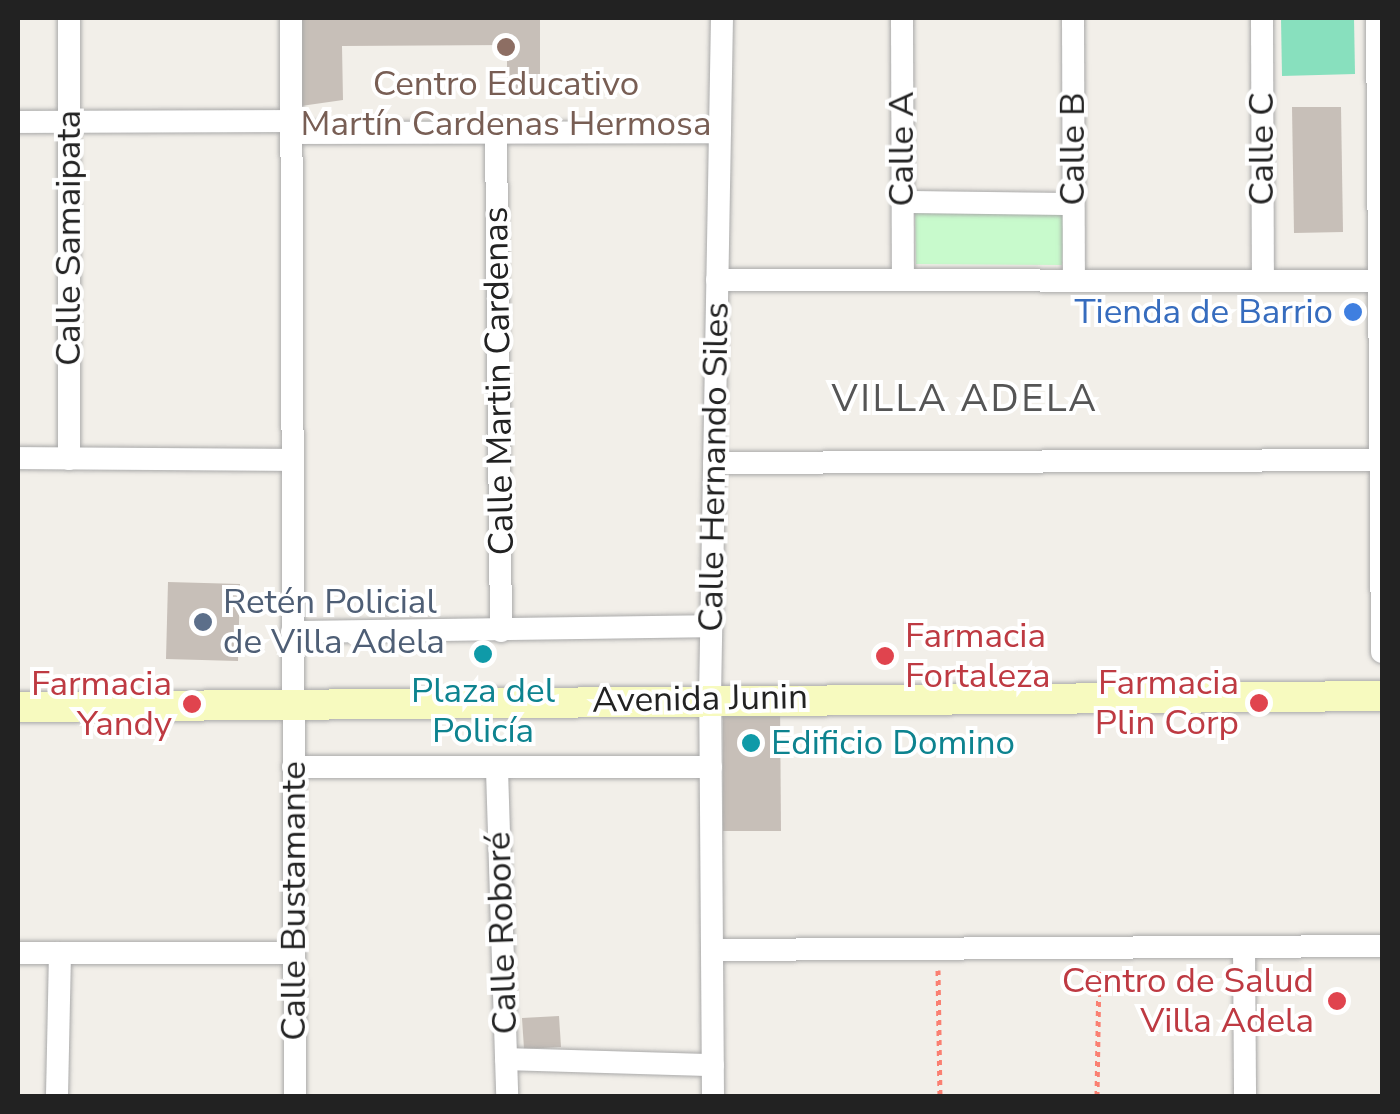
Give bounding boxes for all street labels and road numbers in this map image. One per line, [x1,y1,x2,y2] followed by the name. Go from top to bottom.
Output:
[881,91,923,207] street label: Calle A
[1052,92,1094,206] street label: Calle B
[1241,92,1283,206] street label: Calle C
[48,110,90,366] street label: Calle Samaipata
[475,206,523,556] street label: Calle Martin Cardenas
[690,302,738,632] street label: Calle Hernando Siles
[592,676,808,722] street label: Avenida Junin
[273,761,315,1041] street label: Calle Bustamante
[477,831,527,1035] street label: Calle Roboré

